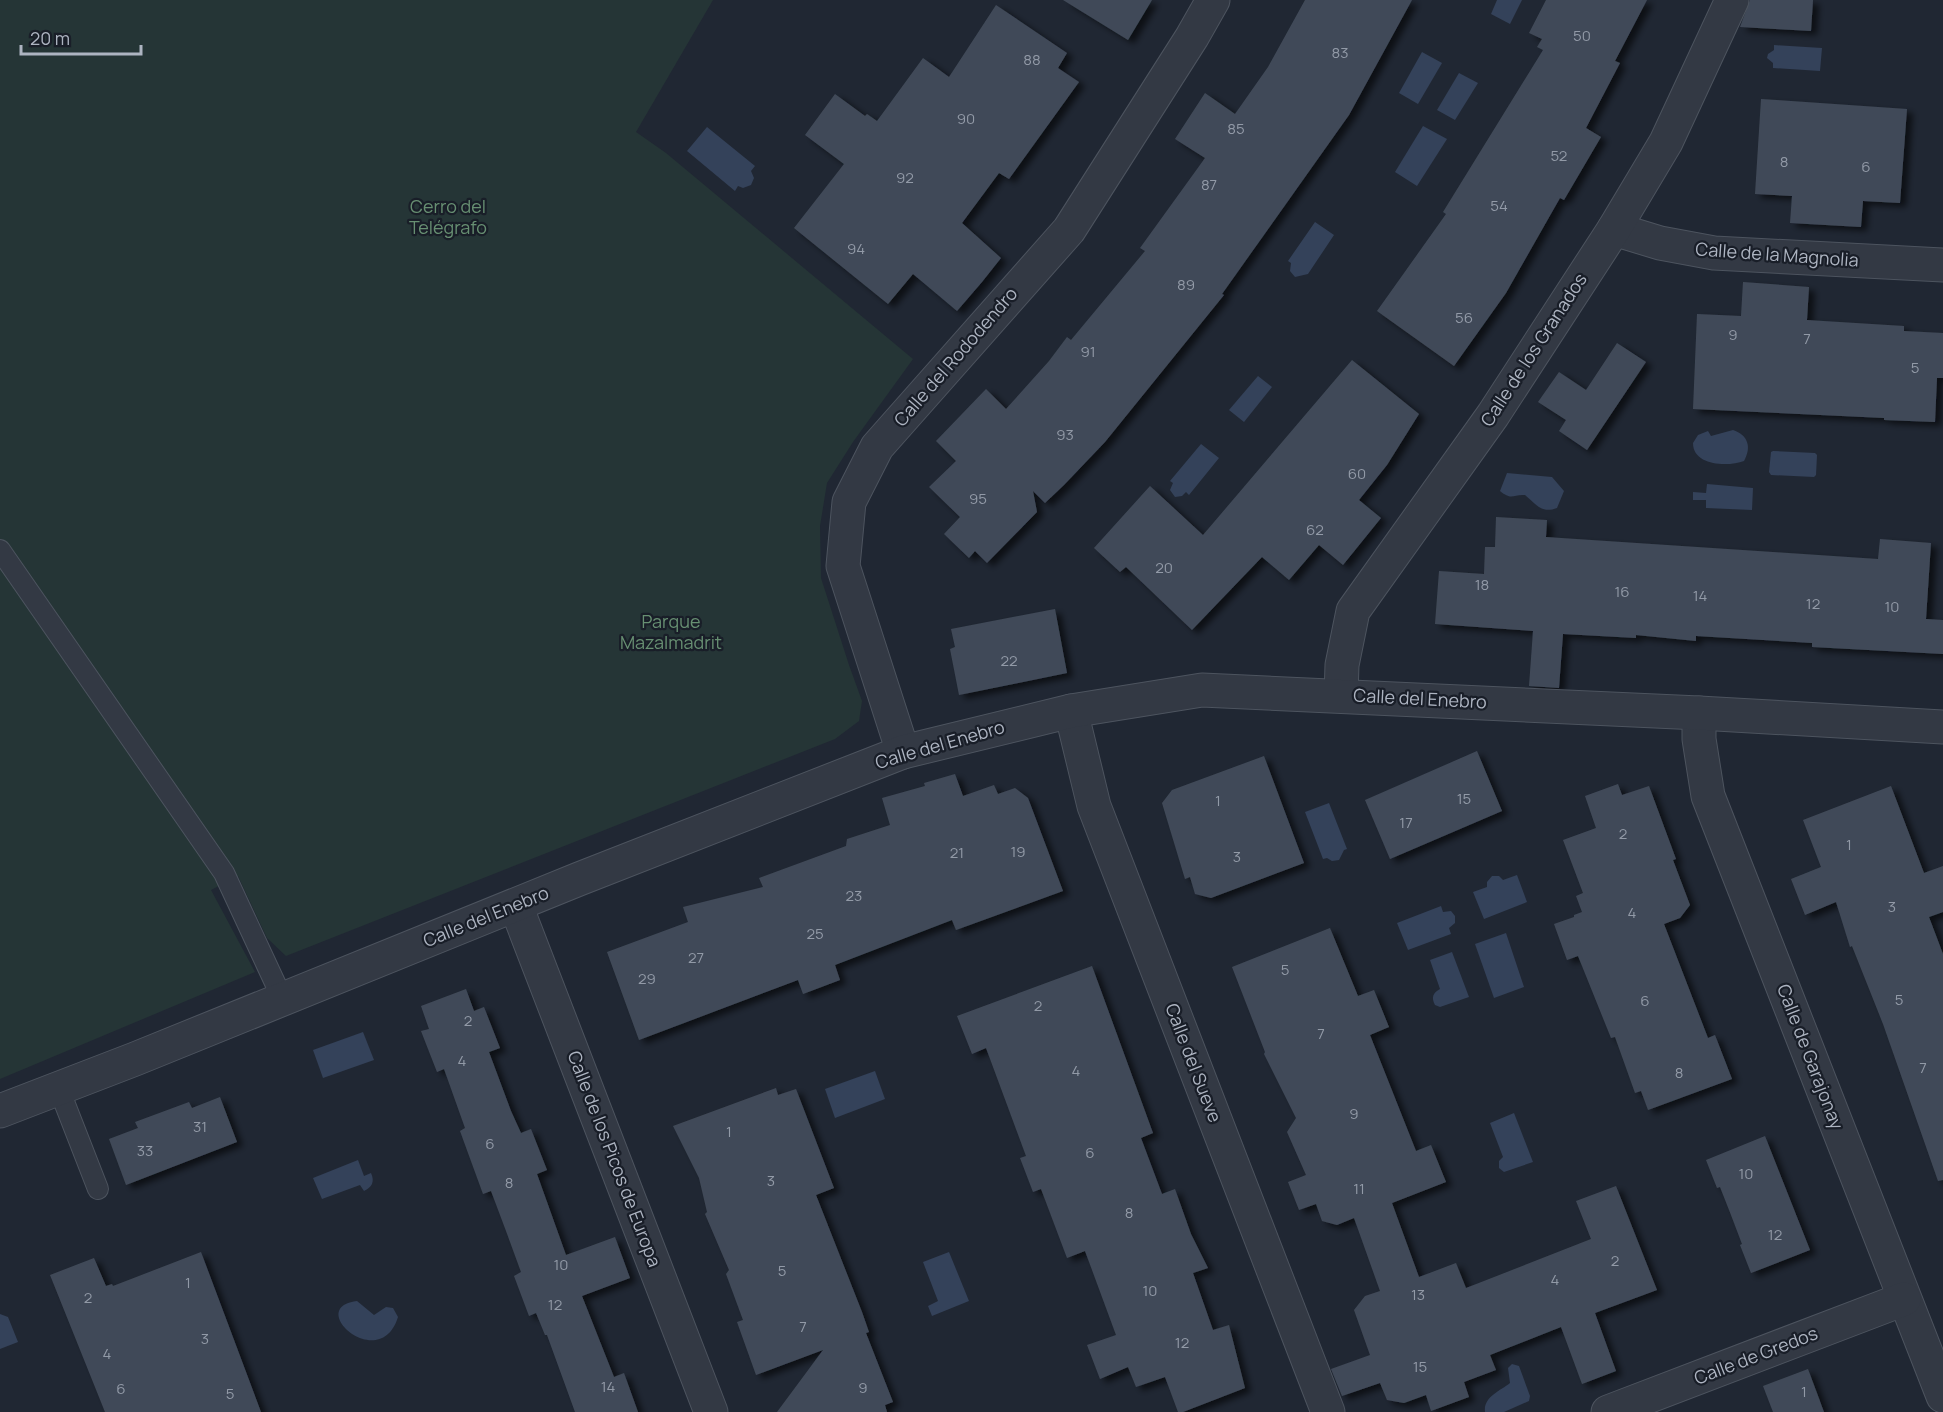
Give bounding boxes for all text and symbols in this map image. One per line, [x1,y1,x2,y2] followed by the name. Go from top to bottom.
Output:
[21,18,141,56] scale bar
[1573,25,1591,46] house number: 50
[30,26,70,50] text: 20 m
[1331,42,1349,63] house number: 83
[1023,49,1041,70] house number: 88
[957,108,975,129] house number: 90
[1227,118,1245,139] house number: 85
[1551,145,1567,166] house number: 52
[1780,151,1788,172] house number: 8
[1861,156,1871,177] house number: 6
[896,167,914,188] house number: 92
[1201,174,1217,195] house number: 87
[409,194,487,239] park label: Cerro del Telégrafo
[1490,195,1508,216] house number: 54
[1695,236,1859,272] street label: Calle de la Magnolia
[847,238,865,259] house number: 94
[1475,268,1592,431] street label: Calle de los Granados
[1177,274,1195,295] house number: 89
[888,282,1022,431] street label: Calle del Rododendro
[1455,307,1473,328] house number: 56
[1728,324,1738,345] house number: 9
[1803,328,1811,349] house number: 7
[1080,341,1096,362] house number: 91
[1911,357,1919,378] house number: 5
[1056,424,1074,445] house number: 93
[1348,463,1366,484] house number: 60
[969,488,987,509] house number: 95
[1306,519,1324,540] house number: 62
[1155,557,1173,578] house number: 20
[1475,574,1489,595] house number: 18
[1614,581,1630,602] house number: 16
[1693,585,1707,606] house number: 14
[1806,593,1820,614] house number: 12
[1885,596,1900,617] house number: 10
[620,609,722,654] park label: Parque Mazalmadrit
[1000,650,1018,671] house number: 22
[1353,683,1487,713] street label: Calle del Enebro
[872,714,1007,774] street label: Calle del Enebro
[1457,788,1471,809] house number: 15
[1215,790,1221,811] house number: 1
[1399,812,1413,833] house number: 17
[1619,823,1627,844] house number: 2
[1846,834,1852,855] house number: 1
[1010,841,1026,862] house number: 19
[950,842,964,863] house number: 21
[1233,846,1241,867] house number: 3
[419,880,552,952] street label: Calle del Enebro
[846,885,862,906] house number: 23
[1888,896,1896,917] house number: 3
[1628,902,1637,923] house number: 4
[806,923,824,944] house number: 25
[688,947,704,968] house number: 27
[1281,959,1289,980] house number: 5
[638,968,656,989] house number: 29
[1772,981,1850,1133] street label: Calle de Garajonay
[1895,989,1903,1010] house number: 5
[1640,990,1650,1011] house number: 6
[1034,995,1042,1016] house number: 2
[1160,1000,1228,1126] street label: Calle del Sueve
[464,1010,472,1031] house number: 2
[1317,1023,1325,1044] house number: 7
[563,1047,667,1270] street label: Calle de los Picos de Europa
[458,1050,467,1071] house number: 4
[1919,1057,1927,1078] house number: 7
[1072,1060,1081,1081] house number: 4
[1675,1062,1683,1083] house number: 8
[1349,1103,1359,1124] house number: 9
[193,1116,207,1137] house number: 31
[726,1121,732,1142] house number: 1
[485,1133,495,1154] house number: 6
[137,1140,153,1161] house number: 33
[1085,1142,1095,1163] house number: 6
[1739,1163,1754,1184] house number: 10
[767,1170,775,1191] house number: 3
[505,1172,513,1193] house number: 8
[1353,1178,1365,1199] house number: 11
[1125,1202,1133,1223] house number: 8
[1768,1224,1782,1245] house number: 12
[1611,1250,1619,1271] house number: 2
[554,1254,569,1275] house number: 10
[778,1260,786,1281] house number: 5
[1551,1269,1560,1290] house number: 4
[185,1272,191,1293] house number: 1
[1143,1280,1158,1301] house number: 10
[1411,1284,1425,1305] house number: 13
[84,1287,92,1308] house number: 2
[548,1294,562,1315] house number: 12
[799,1316,807,1337] house number: 7
[1690,1320,1821,1390] street label: Calle de Gredos
[201,1328,209,1349] house number: 3
[1175,1332,1189,1353] house number: 12
[103,1343,112,1364] house number: 4
[1413,1356,1427,1377] house number: 15
[601,1376,615,1397] house number: 14
[858,1377,868,1398] house number: 9
[116,1378,126,1399] house number: 6
[1801,1381,1807,1402] house number: 1
[226,1383,234,1404] house number: 5

